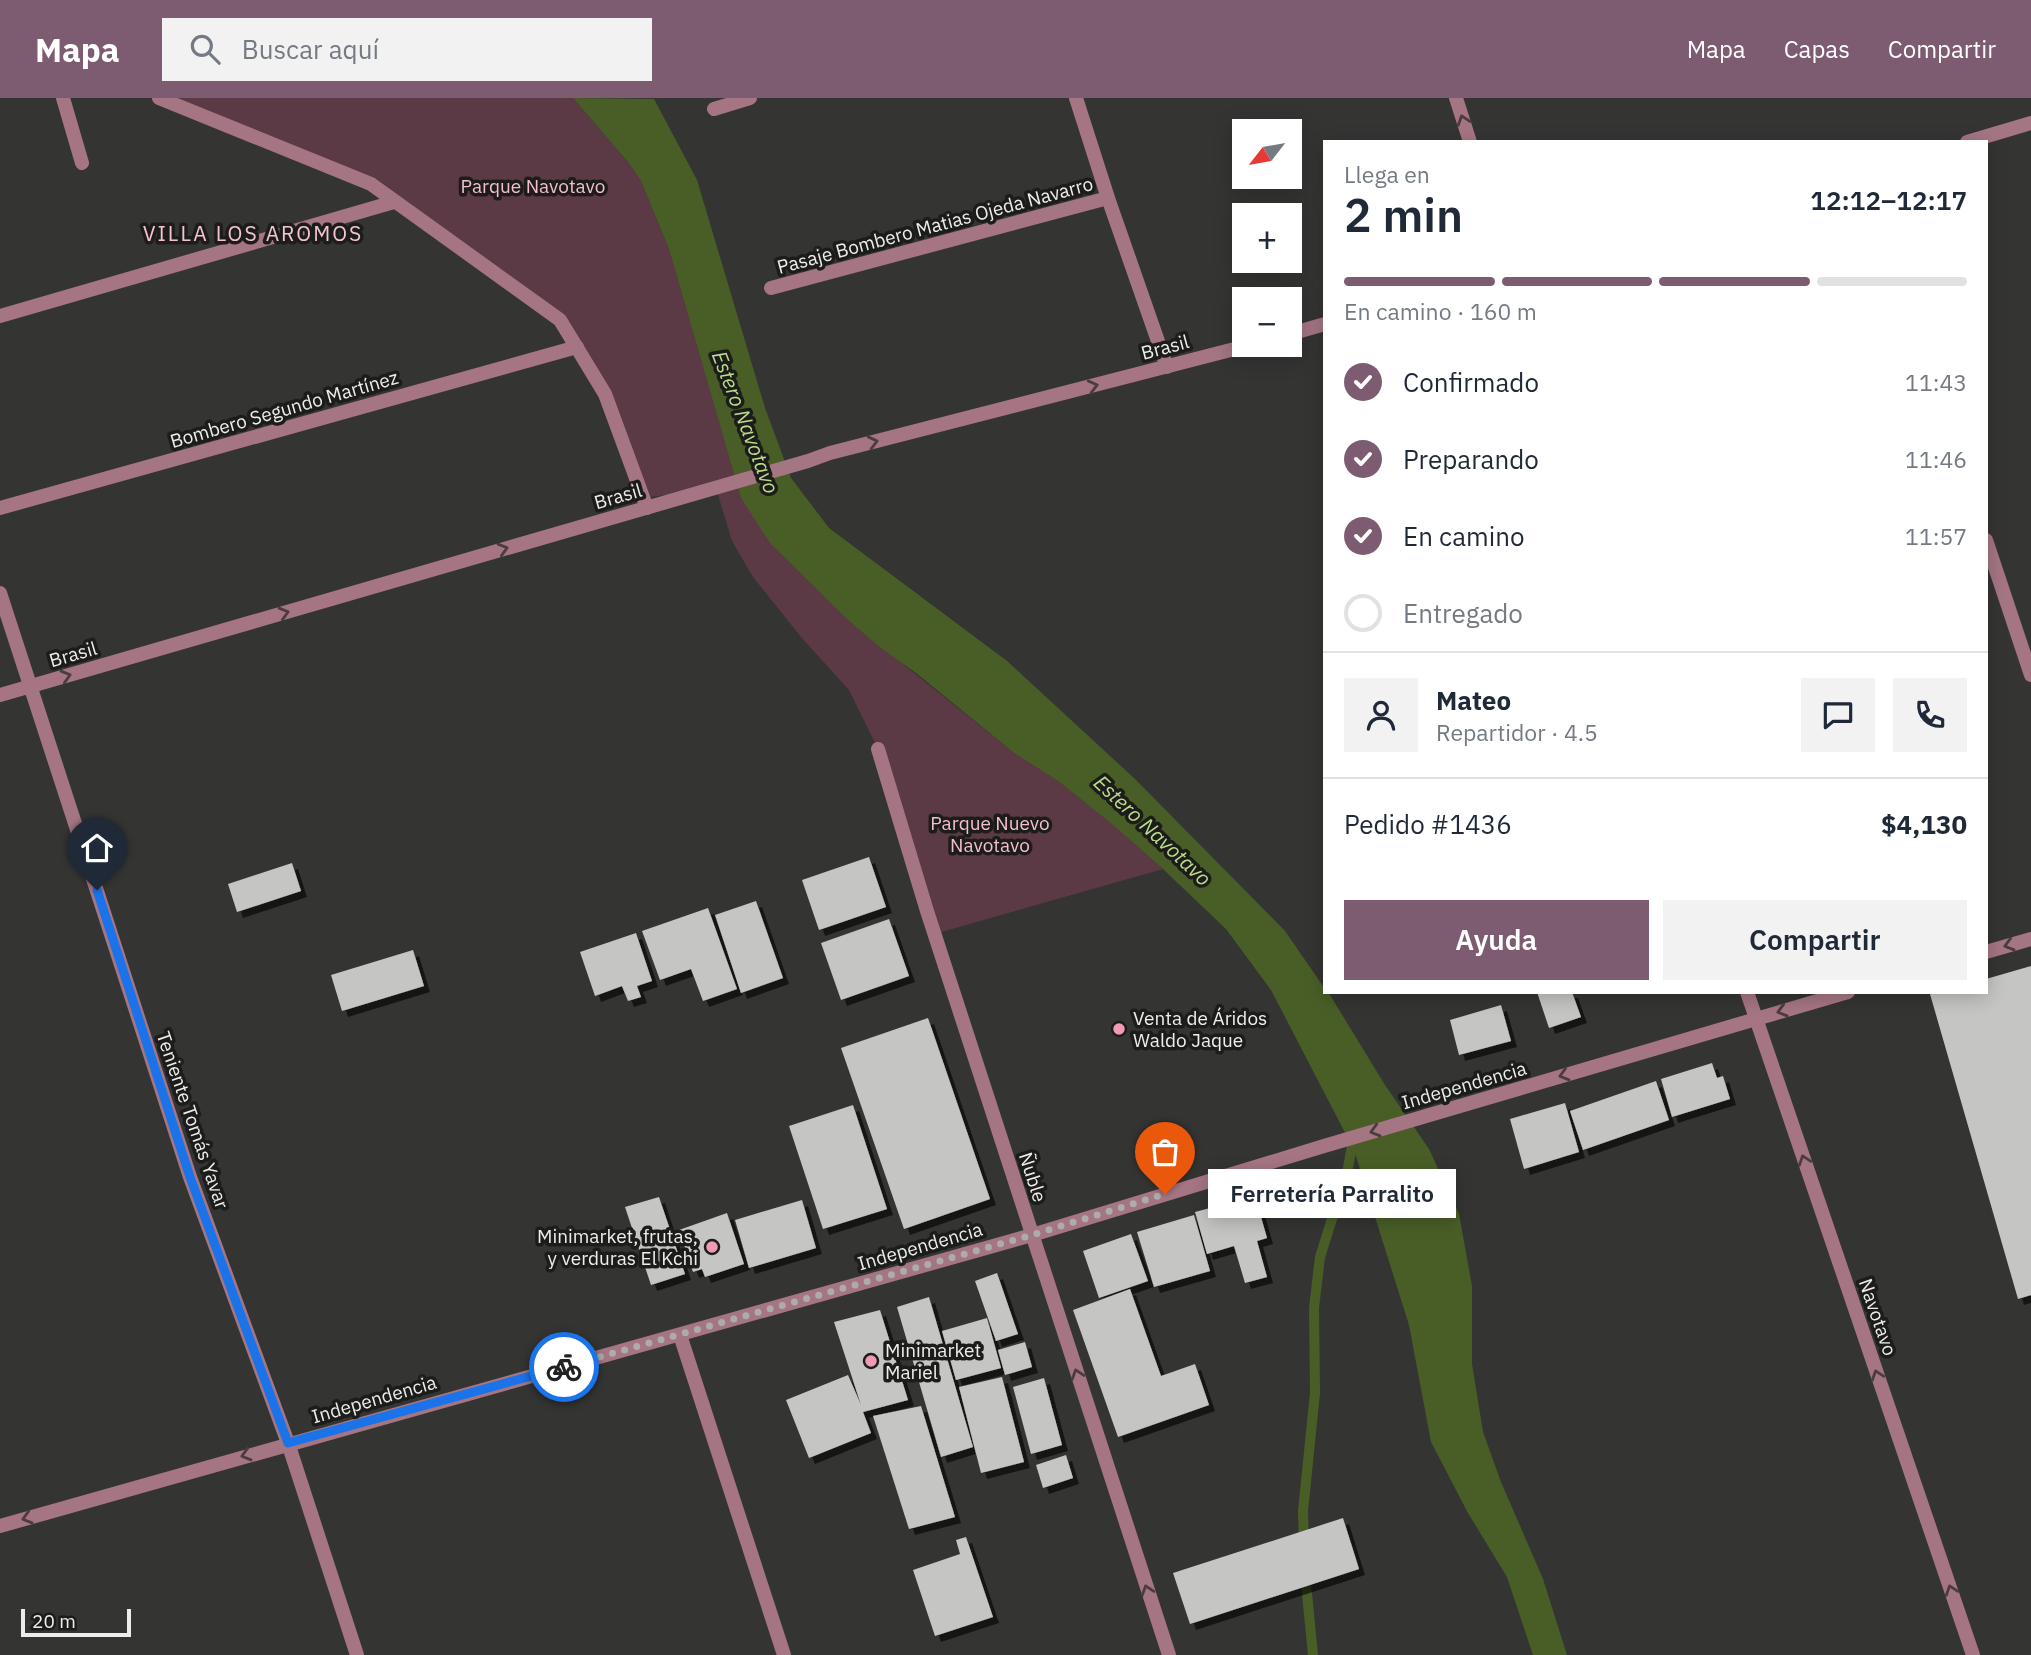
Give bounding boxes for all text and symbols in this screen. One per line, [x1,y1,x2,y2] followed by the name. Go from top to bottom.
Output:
[162,18,652,81] search box
[35,28,120,71] text: Mapa
[186,30,224,68] icon: search
[242,32,379,66] text: Buscar aquí
[1687,33,1746,65] text: Mapa
[1784,33,1850,65] text: Capas
[1888,33,1996,65] text: Compartir
[1457,114,1471,127] one-way arrow
[1232,119,1302,189] north arrow
[1232,119,1302,357] map controls
[1344,159,1430,189] text: Llega en
[774,171,1096,279] street label: Pasaje Bombero Matias Ojeda Navarro
[461,174,605,198] park label: Parque Navotavo
[1810,183,1967,217] text: 12:12–12:17
[1344,185,1463,245] text: 2 min
[1232,203,1302,273] button: +
[143,219,363,247] district label: VILLA LOS AROMOS
[1232,287,1302,357] button: −
[1344,296,1537,326] text: En camino · 160 m
[1138,329,1192,365] street label: Brasil
[706,347,786,497] water label: Estero Navotavo
[1344,363,1382,401] icon: check
[167,365,401,453] street label: Bombero Segundo Martínez
[1403,365,1539,399] text: Confirmado
[1905,367,1967,397] text: 11:43
[1087,380,1099,394] one-way arrow
[867,436,879,450] one-way arrow
[1344,440,1382,478] icon: check
[1403,442,1539,476] text: Preparando
[1905,444,1967,474] text: 11:46
[591,478,645,514] street label: Brasil
[1344,517,1382,555] icon: check
[1403,519,1525,553] text: En camino
[1905,521,1967,551] text: 11:57
[496,543,508,558] one-way arrow
[1403,596,1523,630] text: Entregado
[278,606,290,621] one-way arrow
[46,636,100,672] street label: Brasil
[59,670,71,684] one-way arrow
[1344,678,1418,752] button: person
[1801,678,1875,752] button: chat
[1893,678,1967,752] button: phone
[1436,683,1511,717] text: Mateo
[1436,717,1598,747] text: Repartidor · 4.5
[1088,768,1218,892] water label: Estero Navotavo
[1344,807,1512,841] text: Pedido #1436
[1881,807,1967,841] text: $4,130
[930,811,1050,857] park label: Parque Nuevo Navotavo
[67,818,127,890] pin
[78,829,116,867] icon: home
[1344,900,1649,980] button: Ayuda
[1663,900,1967,980] button: Compartir
[2003,937,2015,952] one-way arrow
[1777,1003,1789,1018] one-way arrow
[1133,1006,1267,1052] place label: Venta de Áridos Waldo Jaque
[1111,1021,1127,1037] marker: Venta de Áridos Waldo Jaque
[151,1028,235,1212] street label: Teniente Tomás Yavar
[1399,1056,1529,1114] street label: Independencia
[1558,1067,1570,1082] one-way arrow
[1135,1122,1195,1194] pin
[1370,1122,1382,1137] one-way arrow
[1146,1133,1184,1171] icon: bag
[1014,1149,1052,1205] street label: Ñuble
[1798,1154,1812,1166] one-way arrow
[1207,1170,1456,1218] callout: Ferretería Parralito
[1230,1178,1434,1208] text: Ferretería Parralito
[855,1217,985,1275] street label: Independencia
[537,1224,698,1270] place label: Minimarket, frutas, y verduras El Kchi
[704,1239,720,1255] marker: Minimarket, frutas, y verduras El Kchi
[1854,1275,1902,1359] street label: Navotavo
[529,1332,599,1402] courier
[885,1338,981,1384] place label: Minimarket Mariel
[545,1348,583,1386] icon: bike
[863,1353,879,1369] marker: Minimarket Mariel
[1071,1368,1085,1380] one-way arrow
[1871,1369,1885,1382] one-way arrow
[309,1370,439,1428] street label: Independencia
[240,1447,252,1462] one-way arrow
[21,1510,33,1525] one-way arrow
[1141,1584,1156,1596] one-way arrow
[1945,1585,1959,1597] one-way arrow
[21,1606,131,1638] scale bar
[32,1609,76,1633] text: 20 m

